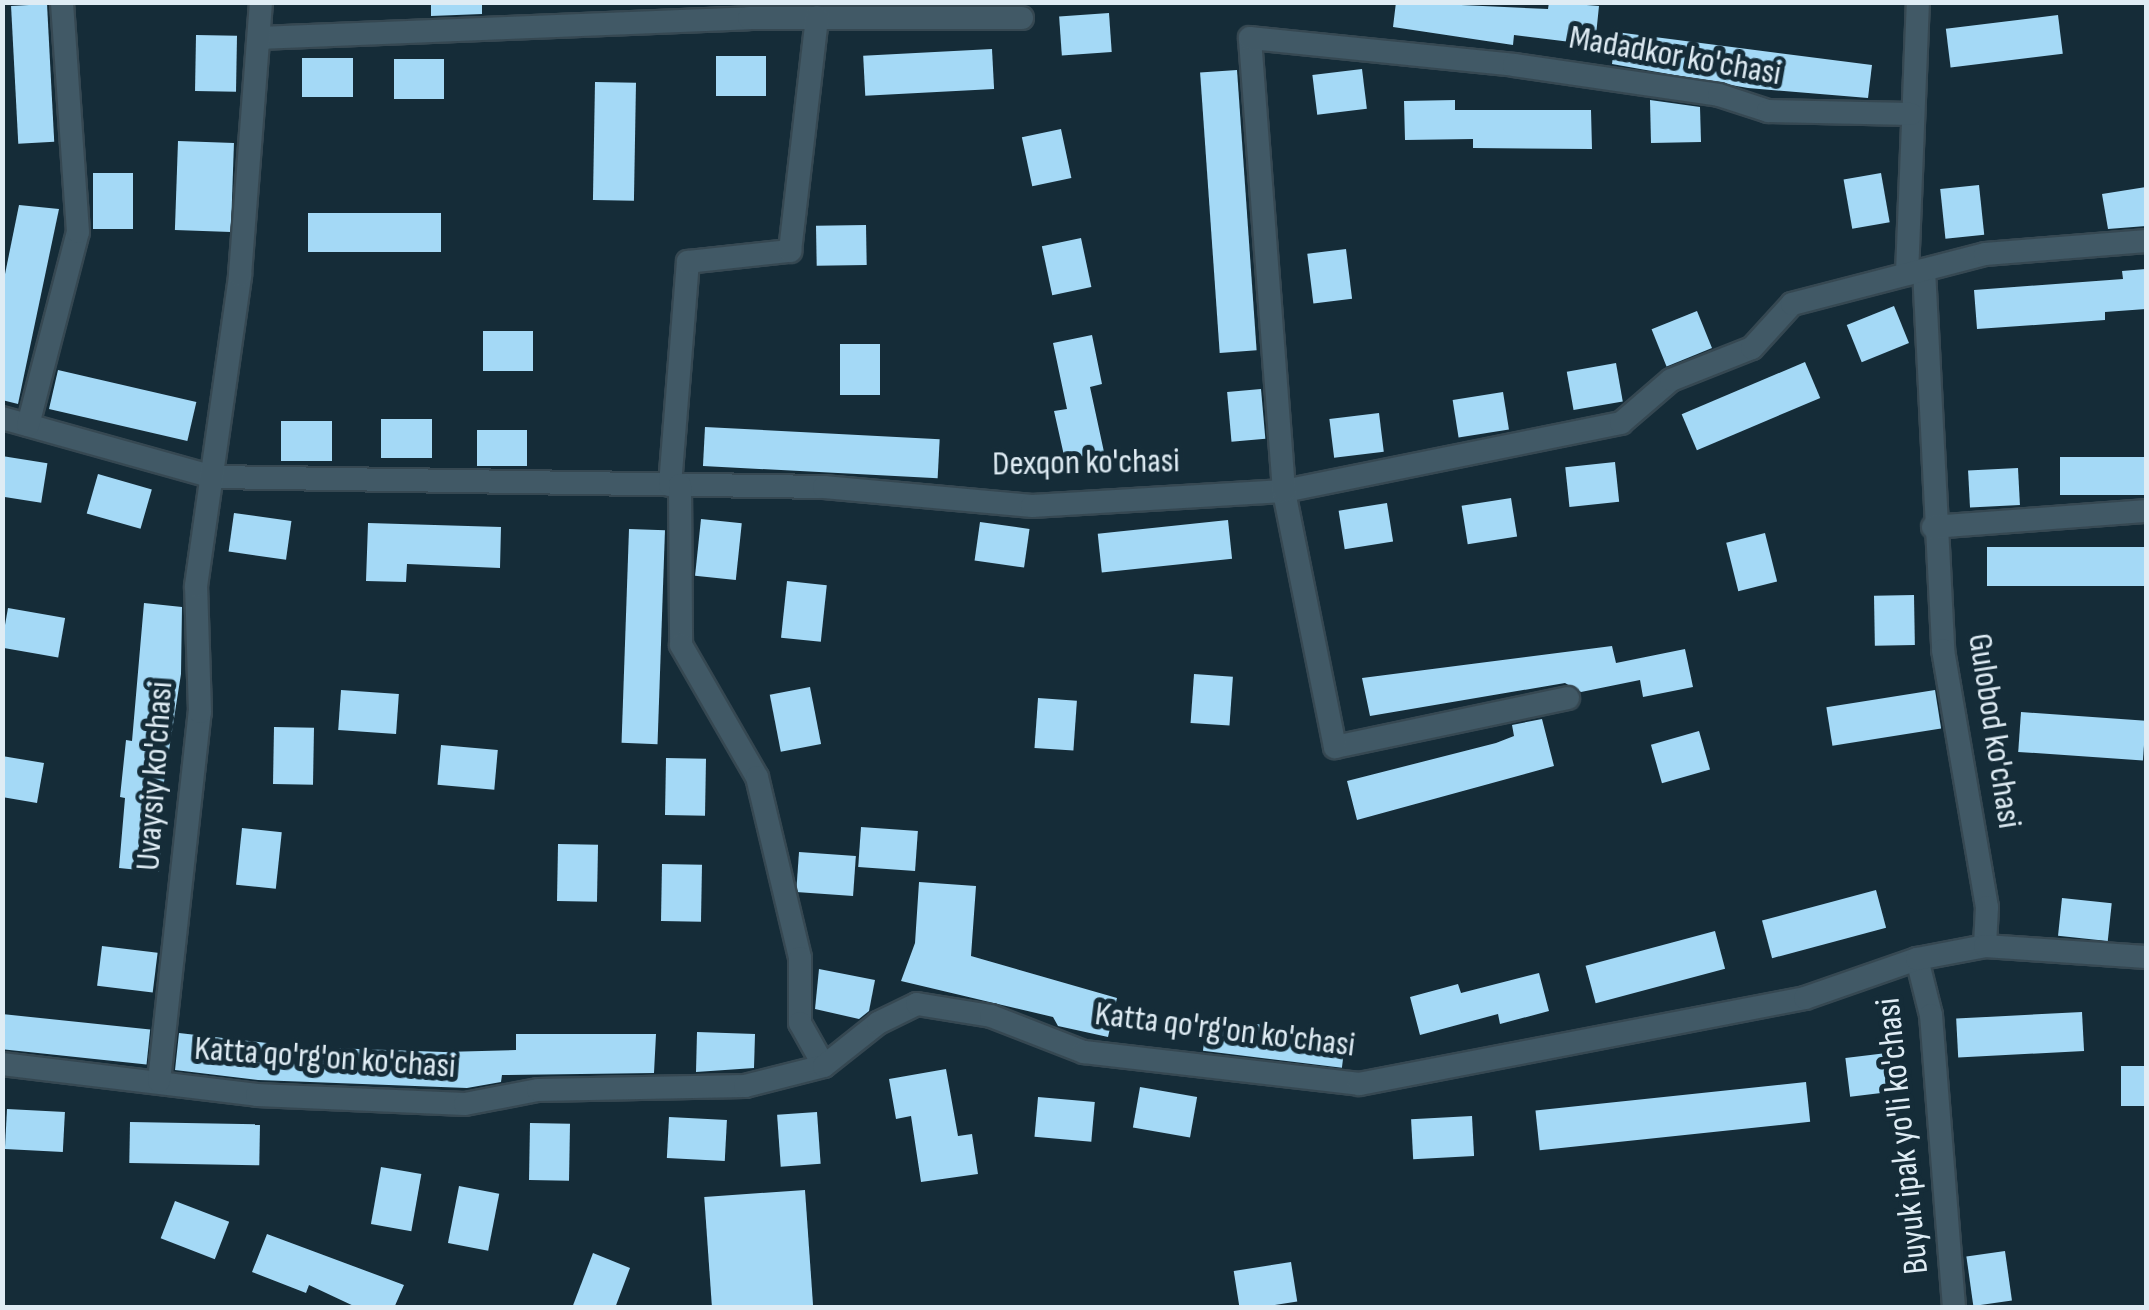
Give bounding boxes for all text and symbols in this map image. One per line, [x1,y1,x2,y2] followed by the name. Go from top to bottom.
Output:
[1566,17,1784,95] street label: Madadkor ko'chasi
[992,440,1180,486] street label: Dexqon ko'chasi
[1958,631,2030,831] street label: Gulobod ko'chasi
[127,680,183,872] street label: Uvaysiy ko'chasi
[1092,993,1358,1067] street label: Katta qo'rg'on ko'chasi
[1868,996,1938,1276] street label: Buyuk ipak yo'li ko'chasi
[193,1028,457,1088] street label: Katta qo'rg'on ko'chasi

